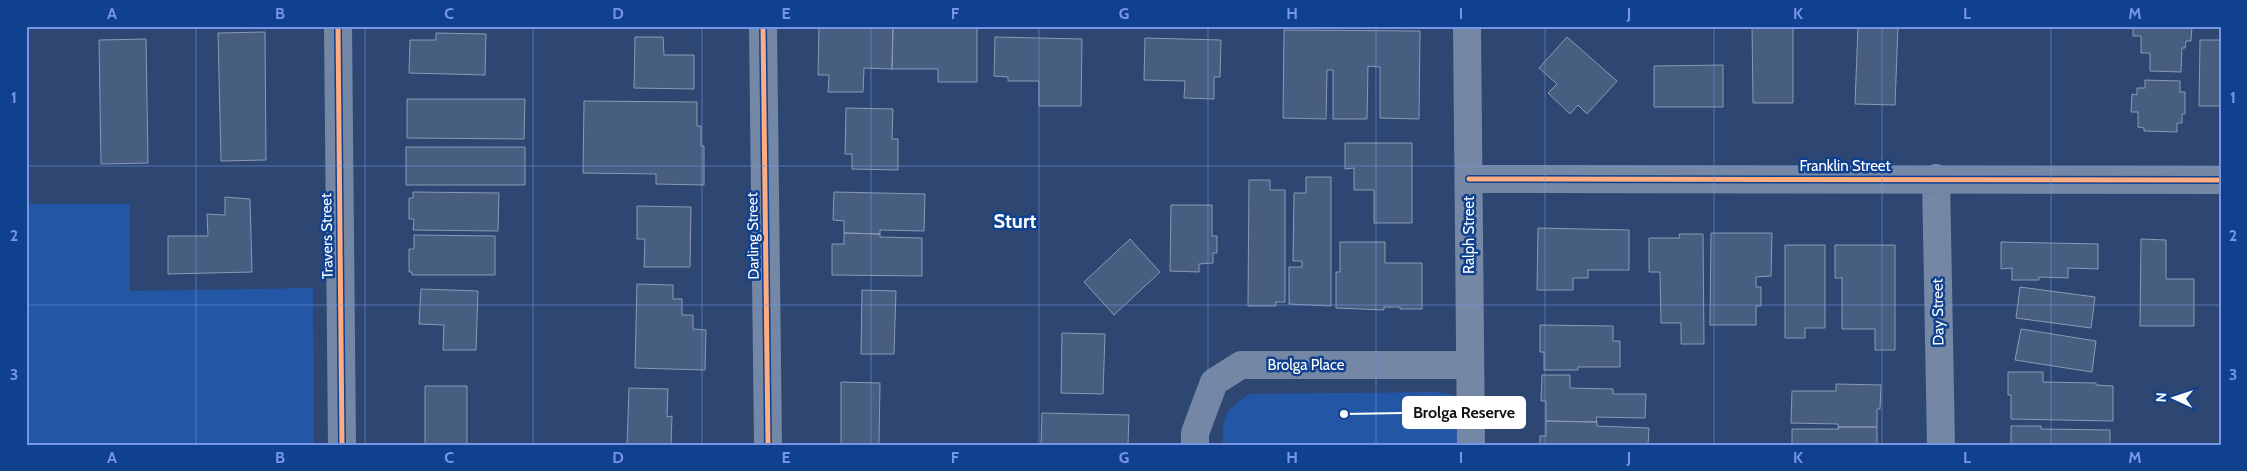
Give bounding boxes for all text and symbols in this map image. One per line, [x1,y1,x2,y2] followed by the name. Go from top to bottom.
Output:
[107,4,117,23] text: A
[275,4,285,23] text: B
[444,4,454,23] text: C
[612,4,624,23] text: D
[781,4,791,23] text: E
[951,4,960,23] text: F
[1119,4,1129,23] text: G
[1286,4,1298,23] text: H
[1459,4,1463,23] text: I
[1626,4,1631,23] text: J
[1793,4,1803,23] text: K
[1963,4,1971,23] text: L
[2128,4,2142,23] text: M
[11,88,17,107] text: 1
[2230,88,2236,107] text: 1
[1799,157,1891,175] street label: Franklin Street
[743,192,763,280] street label: Darling Street
[317,193,337,279] street label: Travers Street
[1460,196,1478,274] street label: Ralph Street
[994,209,1036,233] district label: Sturt
[10,226,18,245] text: 2
[2229,226,2237,245] text: 2
[1928,278,1948,346] street label: Day Street
[1268,356,1345,374] street label: Brolga Place
[10,365,18,384] text: 3
[2229,365,2237,384] text: 3
[2150,374,2200,424] north arrow
[2152,392,2170,403] text: N
[1403,397,1525,428] callout: Brolga Reserve
[1413,403,1515,422] text: Brolga Reserve
[107,448,117,467] text: A
[275,448,285,467] text: B
[444,448,454,467] text: C
[612,448,624,467] text: D
[781,448,791,467] text: E
[951,448,960,467] text: F
[1119,448,1129,467] text: G
[1286,448,1298,467] text: H
[1459,448,1463,467] text: I
[1626,448,1631,467] text: J
[1793,448,1803,467] text: K
[1963,448,1971,467] text: L
[2128,448,2142,467] text: M

